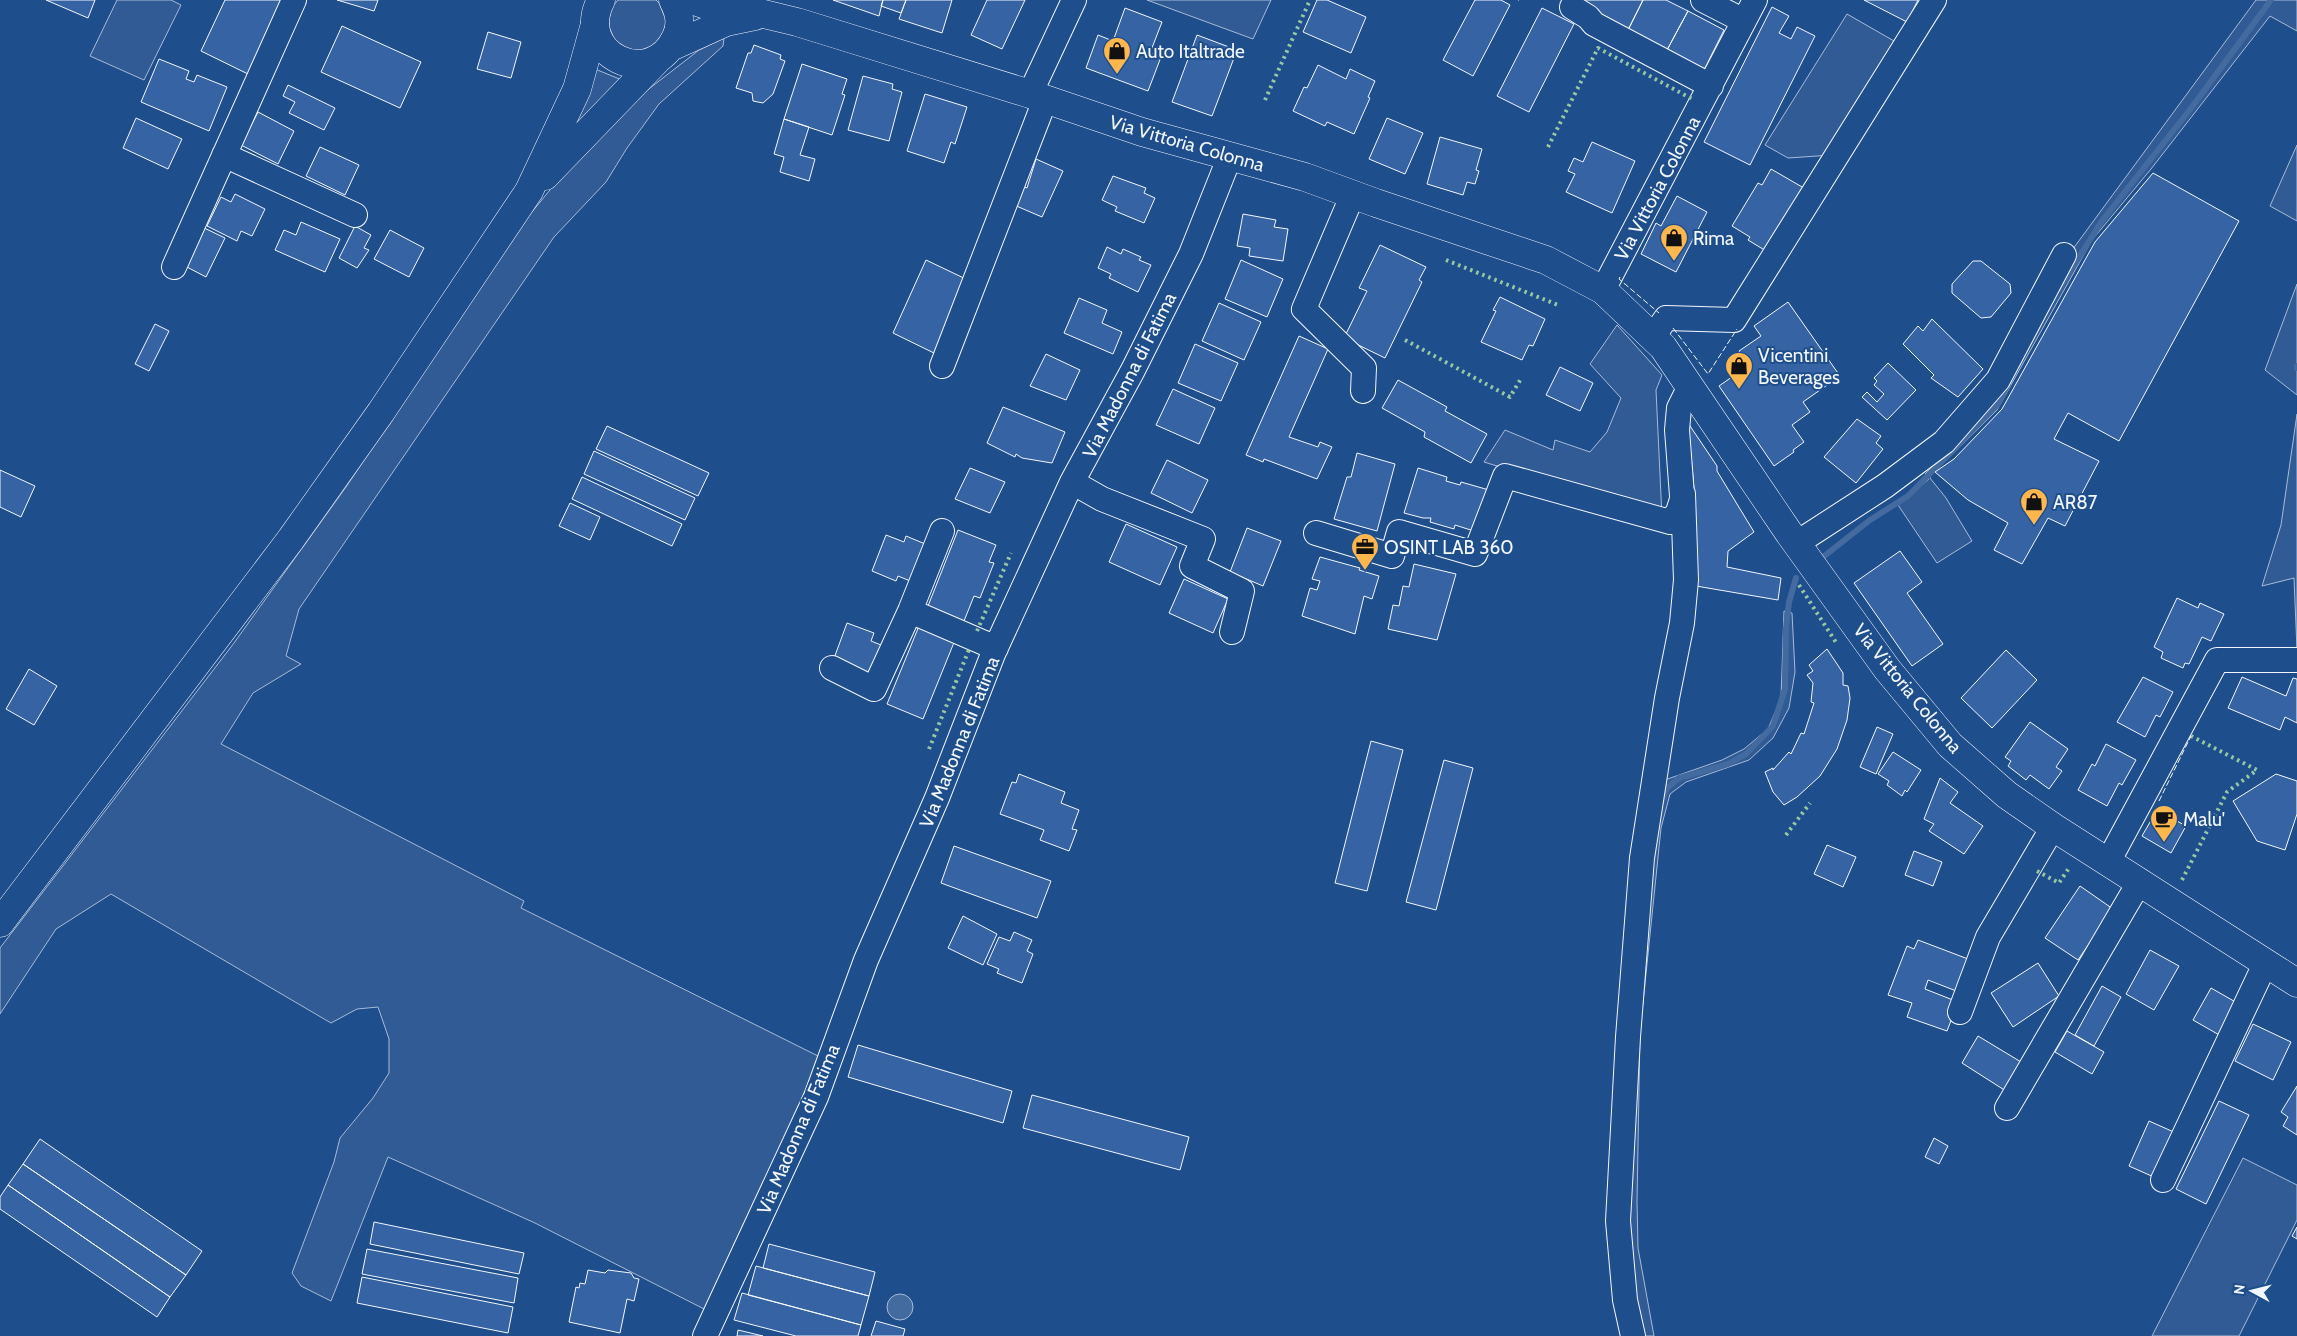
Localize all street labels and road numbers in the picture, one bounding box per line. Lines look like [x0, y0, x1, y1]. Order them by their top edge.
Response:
street label: Via Vittoria Colonna [1107, 110, 1267, 177]
street label: Via Vittoria Colonna [1610, 112, 1705, 264]
street label: Via Madonna di Fatima [1078, 289, 1181, 462]
street label: Via Vittoria Colonna [1848, 619, 1967, 758]
street label: Via Madonna di Fatima [915, 653, 1004, 831]
street label: Via Madonna di Fatima [752, 1041, 845, 1218]

